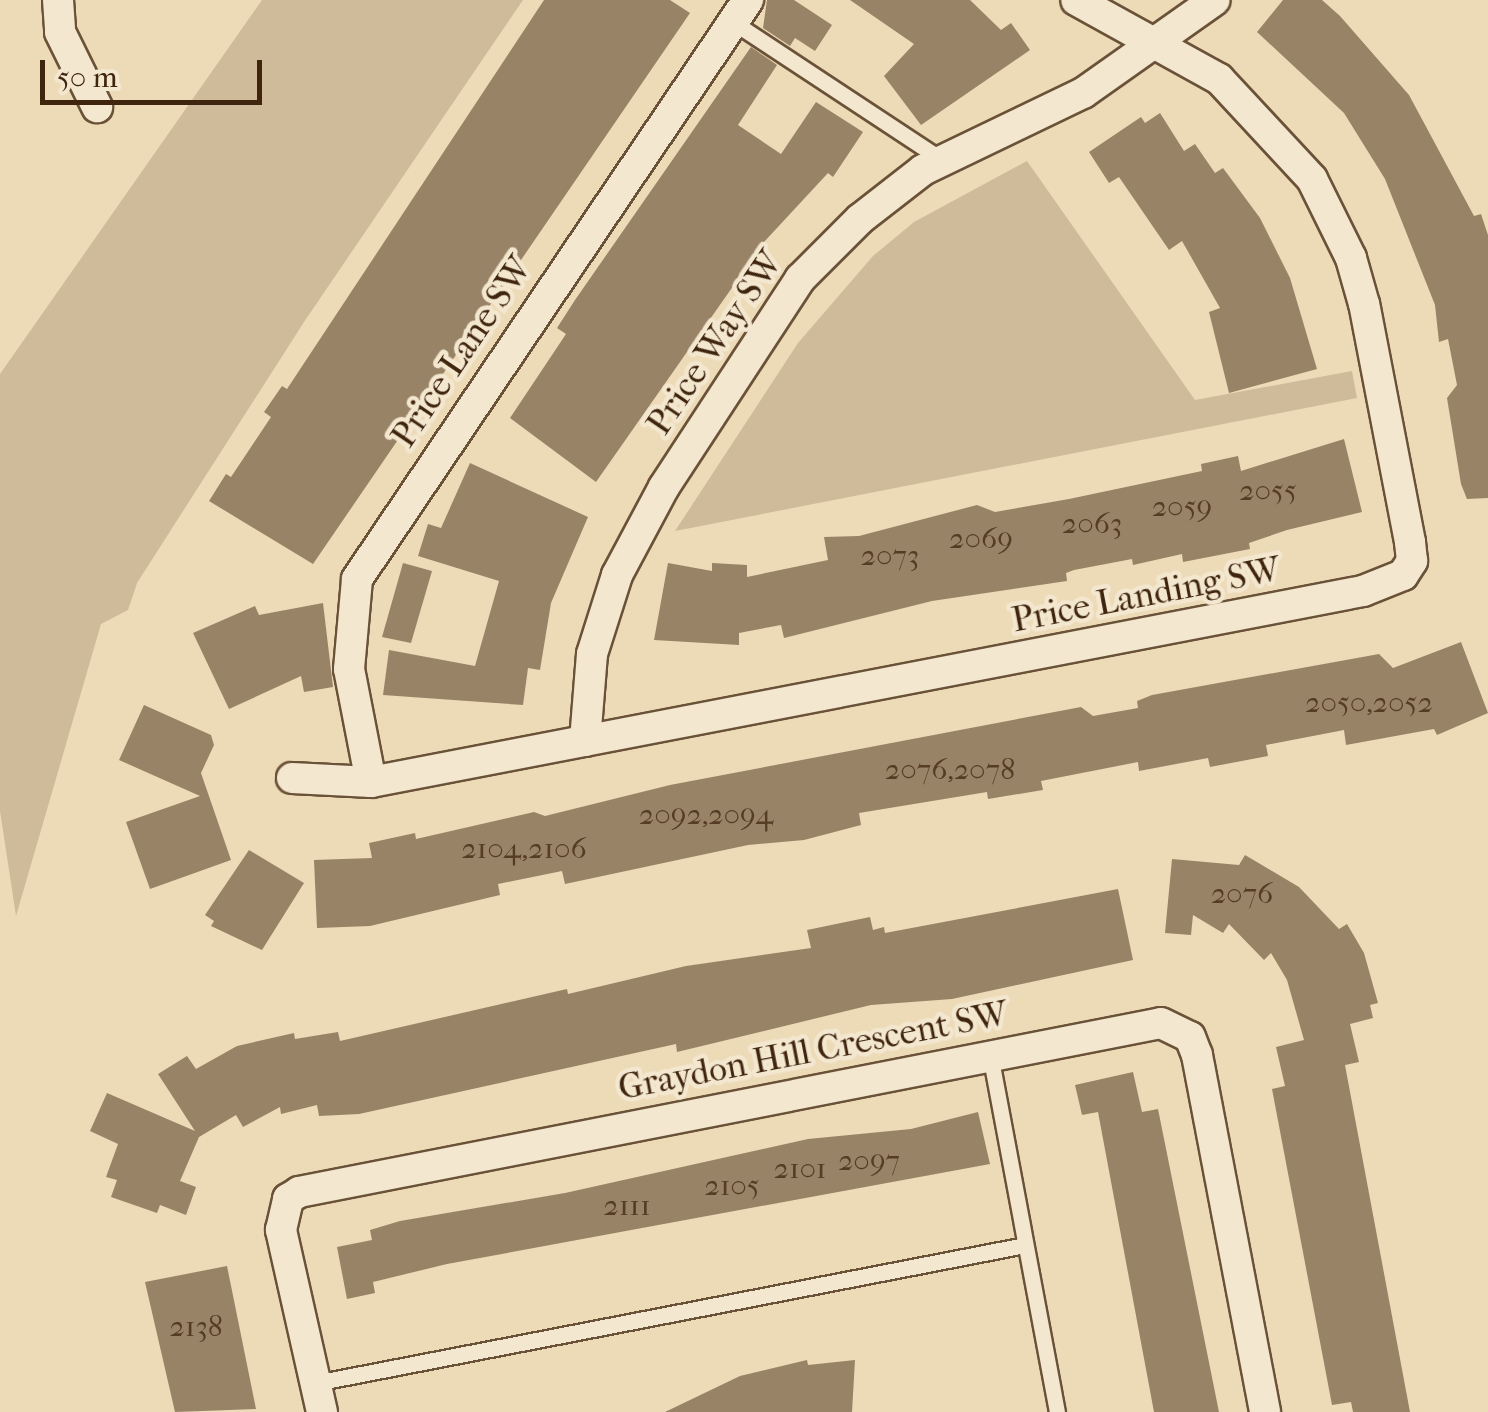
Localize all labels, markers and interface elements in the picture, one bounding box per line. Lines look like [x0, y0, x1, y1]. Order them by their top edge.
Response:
scale bar [45, 40, 268, 102]
text: 50 m [57, 60, 118, 95]
street label: Price Way SW [638, 243, 792, 443]
street label: Price Lane SW [383, 249, 541, 455]
house number: 2055 [1239, 473, 1297, 509]
house number: 2059 [1152, 489, 1212, 525]
house number: 2063 [1062, 506, 1122, 542]
house number: 2069 [949, 521, 1013, 557]
house number: 2073 [861, 538, 919, 574]
street label: Price Landing SW [1008, 548, 1284, 642]
house number: 2050,2052 [1305, 685, 1433, 721]
house number: 2076,2078 [885, 752, 1015, 788]
house number: 2092,2094 [639, 797, 773, 833]
house number: 2104,2106 [461, 831, 587, 867]
house number: 2076 [1211, 876, 1273, 912]
street label: Graydon Hill Crescent SW [615, 993, 1011, 1109]
house number: 2097 [838, 1143, 900, 1179]
house number: 2101 [773, 1151, 827, 1187]
house number: 2105 [704, 1168, 760, 1204]
house number: 2111 [603, 1188, 651, 1224]
house number: 2138 [169, 1309, 223, 1345]

